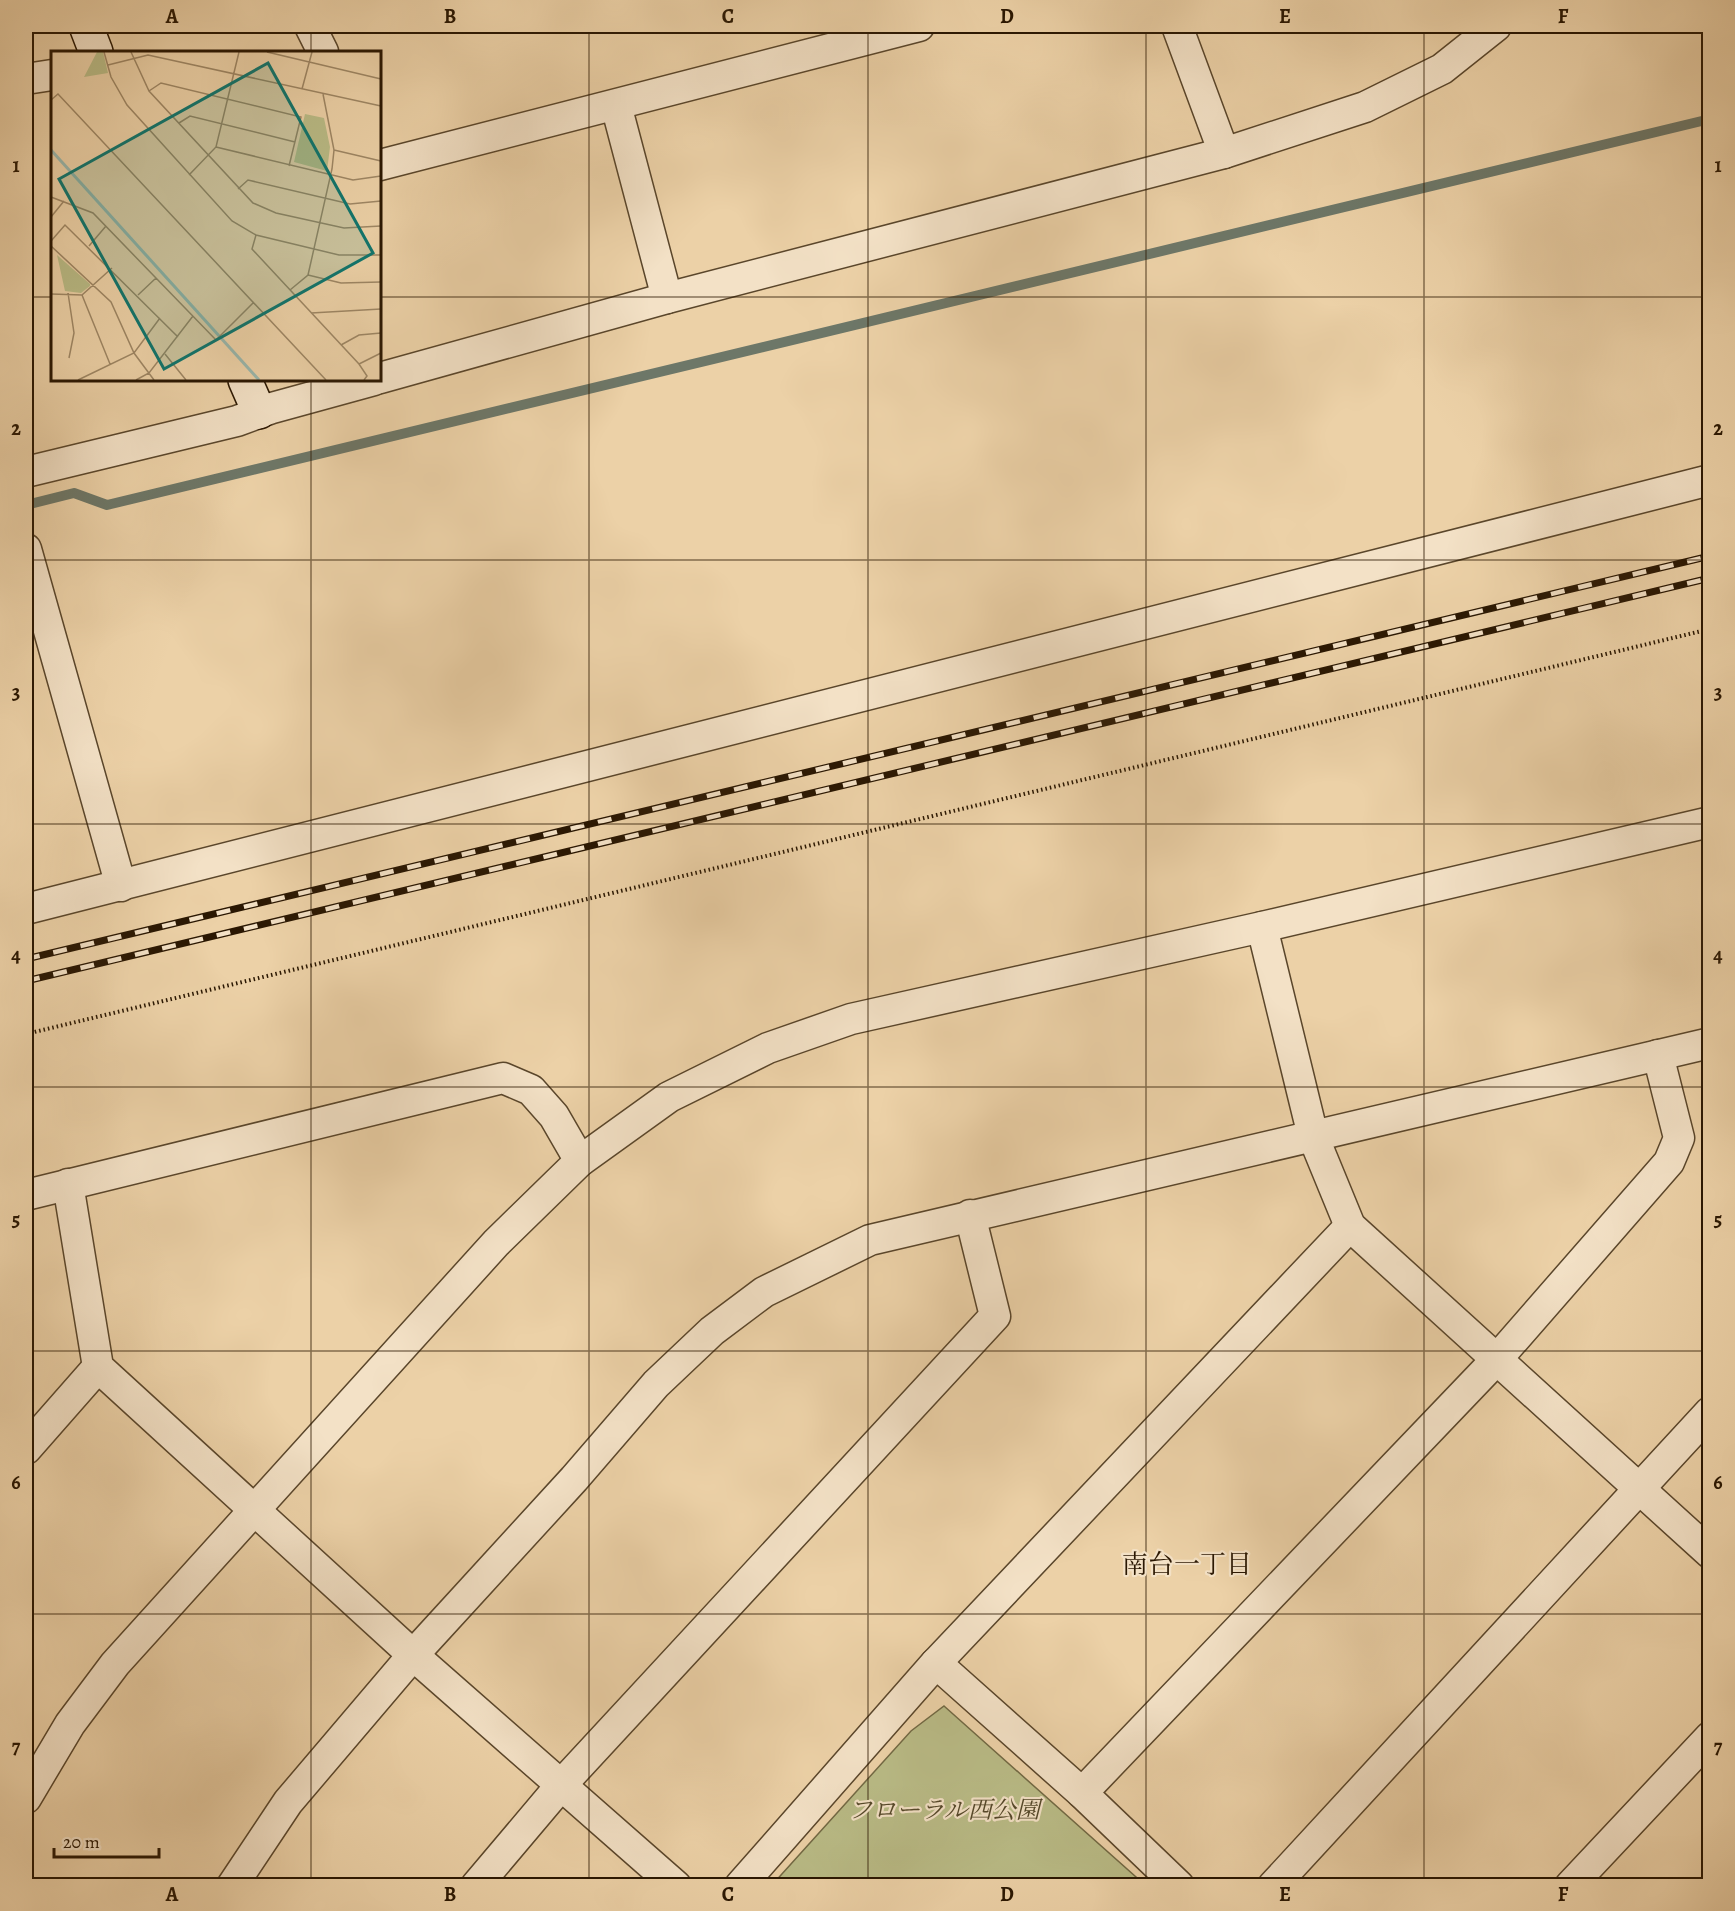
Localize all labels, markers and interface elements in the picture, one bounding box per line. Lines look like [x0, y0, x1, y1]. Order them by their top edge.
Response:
text: A [165, 3, 179, 30]
text: B [444, 3, 456, 30]
text: C [722, 3, 734, 30]
text: D [1000, 3, 1014, 30]
text: E [1279, 3, 1291, 30]
text: F [1558, 3, 1569, 30]
inset map [51, 51, 381, 381]
text: 1 [12, 152, 20, 179]
text: 1 [1714, 152, 1722, 179]
text: 2 [11, 415, 21, 442]
text: 2 [1713, 415, 1723, 442]
text: 3 [12, 679, 20, 706]
text: 3 [1714, 679, 1722, 706]
text: 4 [11, 942, 21, 969]
text: 4 [1713, 942, 1723, 969]
text: 5 [12, 1206, 20, 1233]
text: 5 [1714, 1206, 1722, 1233]
text: 6 [11, 1469, 21, 1496]
text: 6 [1713, 1469, 1723, 1496]
district label: 南台一丁目 [1122, 1547, 1252, 1582]
text: 7 [12, 1733, 21, 1760]
text: 7 [1714, 1733, 1723, 1760]
park label: フローラル西公園 [848, 1794, 1044, 1826]
scale bar [54, 1821, 159, 1859]
text: 20 m [63, 1830, 100, 1854]
text: A [165, 1881, 179, 1908]
text: B [444, 1881, 456, 1908]
text: C [722, 1881, 734, 1908]
text: D [1000, 1881, 1014, 1908]
text: E [1279, 1881, 1291, 1908]
text: F [1558, 1881, 1569, 1908]

